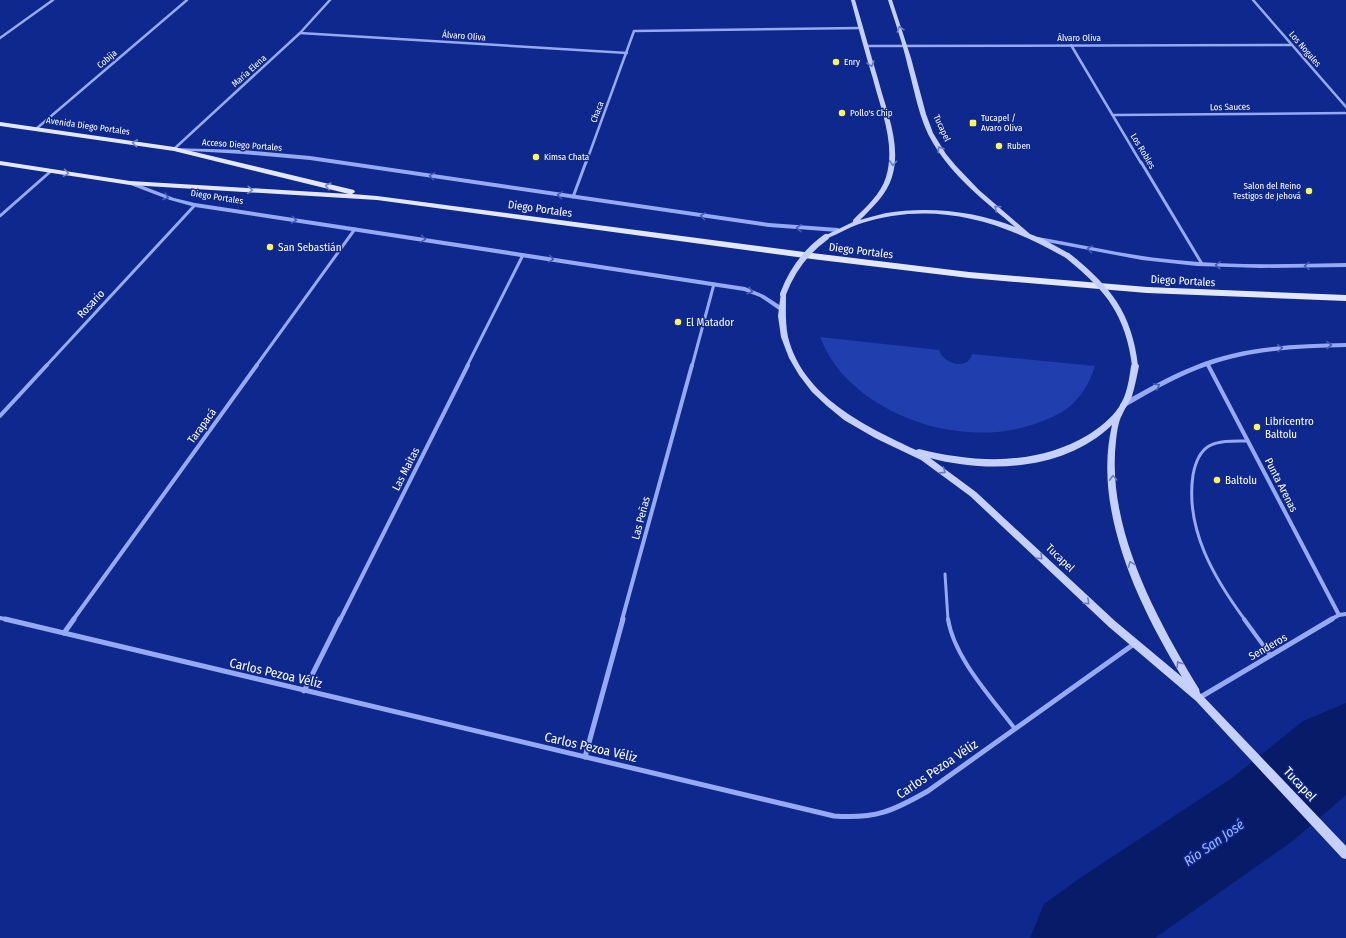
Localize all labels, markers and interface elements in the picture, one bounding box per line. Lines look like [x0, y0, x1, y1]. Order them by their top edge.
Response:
one-way arrow [896, 25, 904, 32]
street label: Álvaro Oliva [442, 28, 487, 43]
street label: Los Nogales [1287, 29, 1323, 69]
street label: Álvaro Oliva [1057, 32, 1101, 43]
street label: Cobija [95, 47, 119, 70]
street label: María Elena [230, 53, 269, 89]
marker: Enry [831, 57, 841, 67]
place label: Enry [844, 57, 860, 67]
one-way arrow [866, 61, 875, 68]
street label: Chaca [588, 99, 606, 124]
street label: Los Sauces [1210, 102, 1250, 112]
marker: Pollo's Chip [837, 108, 847, 118]
place label: Pollo's Chip [850, 108, 893, 118]
street label: Tucapel [931, 113, 953, 144]
place label: Tucapel / Avaro Oliva [981, 113, 1023, 133]
street label: Avenida Diego Portales [45, 115, 131, 137]
marker: Tucapel / Avaro Oliva [968, 118, 978, 128]
street label: Los Robles [1129, 132, 1158, 171]
street label: Acceso Diego Portales [202, 137, 283, 153]
one-way arrow [132, 139, 138, 148]
marker: Ruben [994, 141, 1004, 151]
place label: Ruben [1007, 141, 1031, 151]
one-way arrow [937, 146, 945, 153]
marker: Kimsa Chata [531, 152, 541, 162]
place label: Kimsa Chata [544, 152, 590, 162]
one-way arrow [888, 160, 897, 166]
one-way arrow [63, 168, 69, 177]
one-way arrow [429, 172, 435, 181]
place label: Salon del Reino Testigos de Jehová [1233, 181, 1302, 201]
one-way arrow [325, 182, 332, 191]
one-way arrow [247, 186, 253, 195]
marker: Salon del Reino Testigos de Jehová [1304, 186, 1314, 196]
street label: Diego Portales [190, 188, 244, 206]
one-way arrow [557, 191, 563, 200]
one-way arrow [163, 192, 170, 201]
street label: Diego Portales [507, 198, 573, 220]
one-way arrow [994, 206, 1002, 213]
one-way arrow [700, 212, 706, 221]
one-way arrow [291, 215, 297, 224]
one-way arrow [796, 224, 802, 232]
one-way arrow [420, 234, 426, 243]
place label: San Sebastián [278, 241, 341, 254]
street label: Diego Portales [828, 241, 894, 261]
marker: San Sebastián [265, 242, 275, 252]
one-way arrow [1087, 245, 1093, 253]
one-way arrow [548, 254, 554, 263]
one-way arrow [1215, 261, 1221, 270]
one-way arrow [1304, 262, 1310, 270]
street label: Diego Portales [1150, 273, 1216, 289]
one-way arrow [746, 286, 753, 295]
street label: Rosario [75, 287, 107, 321]
place label: El Matador [686, 316, 734, 329]
marker: El Matador [673, 317, 683, 327]
one-way arrow [1326, 341, 1332, 349]
one-way arrow [1277, 344, 1283, 353]
one-way arrow [1153, 384, 1160, 391]
street label: Tarapacá [185, 406, 219, 446]
place label: Libricentro Baltolu [1265, 415, 1314, 441]
marker: Libricentro Baltolu [1252, 422, 1262, 432]
street label: Las Maitas [390, 445, 423, 493]
street label: Punta Arenas [1262, 456, 1300, 515]
one-way arrow [939, 466, 946, 474]
place label: Baltolu [1225, 474, 1257, 487]
one-way arrow [1108, 475, 1117, 481]
marker: Baltolu [1212, 475, 1222, 485]
street label: Las Peñas [629, 495, 653, 541]
street label: Tucapel [1043, 541, 1077, 575]
one-way arrow [1035, 552, 1043, 560]
one-way arrow [1128, 561, 1136, 568]
one-way arrow [1082, 597, 1090, 605]
street label: Senderos [1247, 631, 1290, 663]
street label: Carlos Pezoa Véliz [228, 655, 324, 691]
one-way arrow [1176, 661, 1184, 668]
street label: Carlos Pezoa Véliz [543, 729, 639, 765]
street label: Carlos Pezoa Véliz [894, 736, 980, 802]
street label: Tucapel [1281, 764, 1320, 804]
water label: Río San José [1180, 816, 1248, 870]

